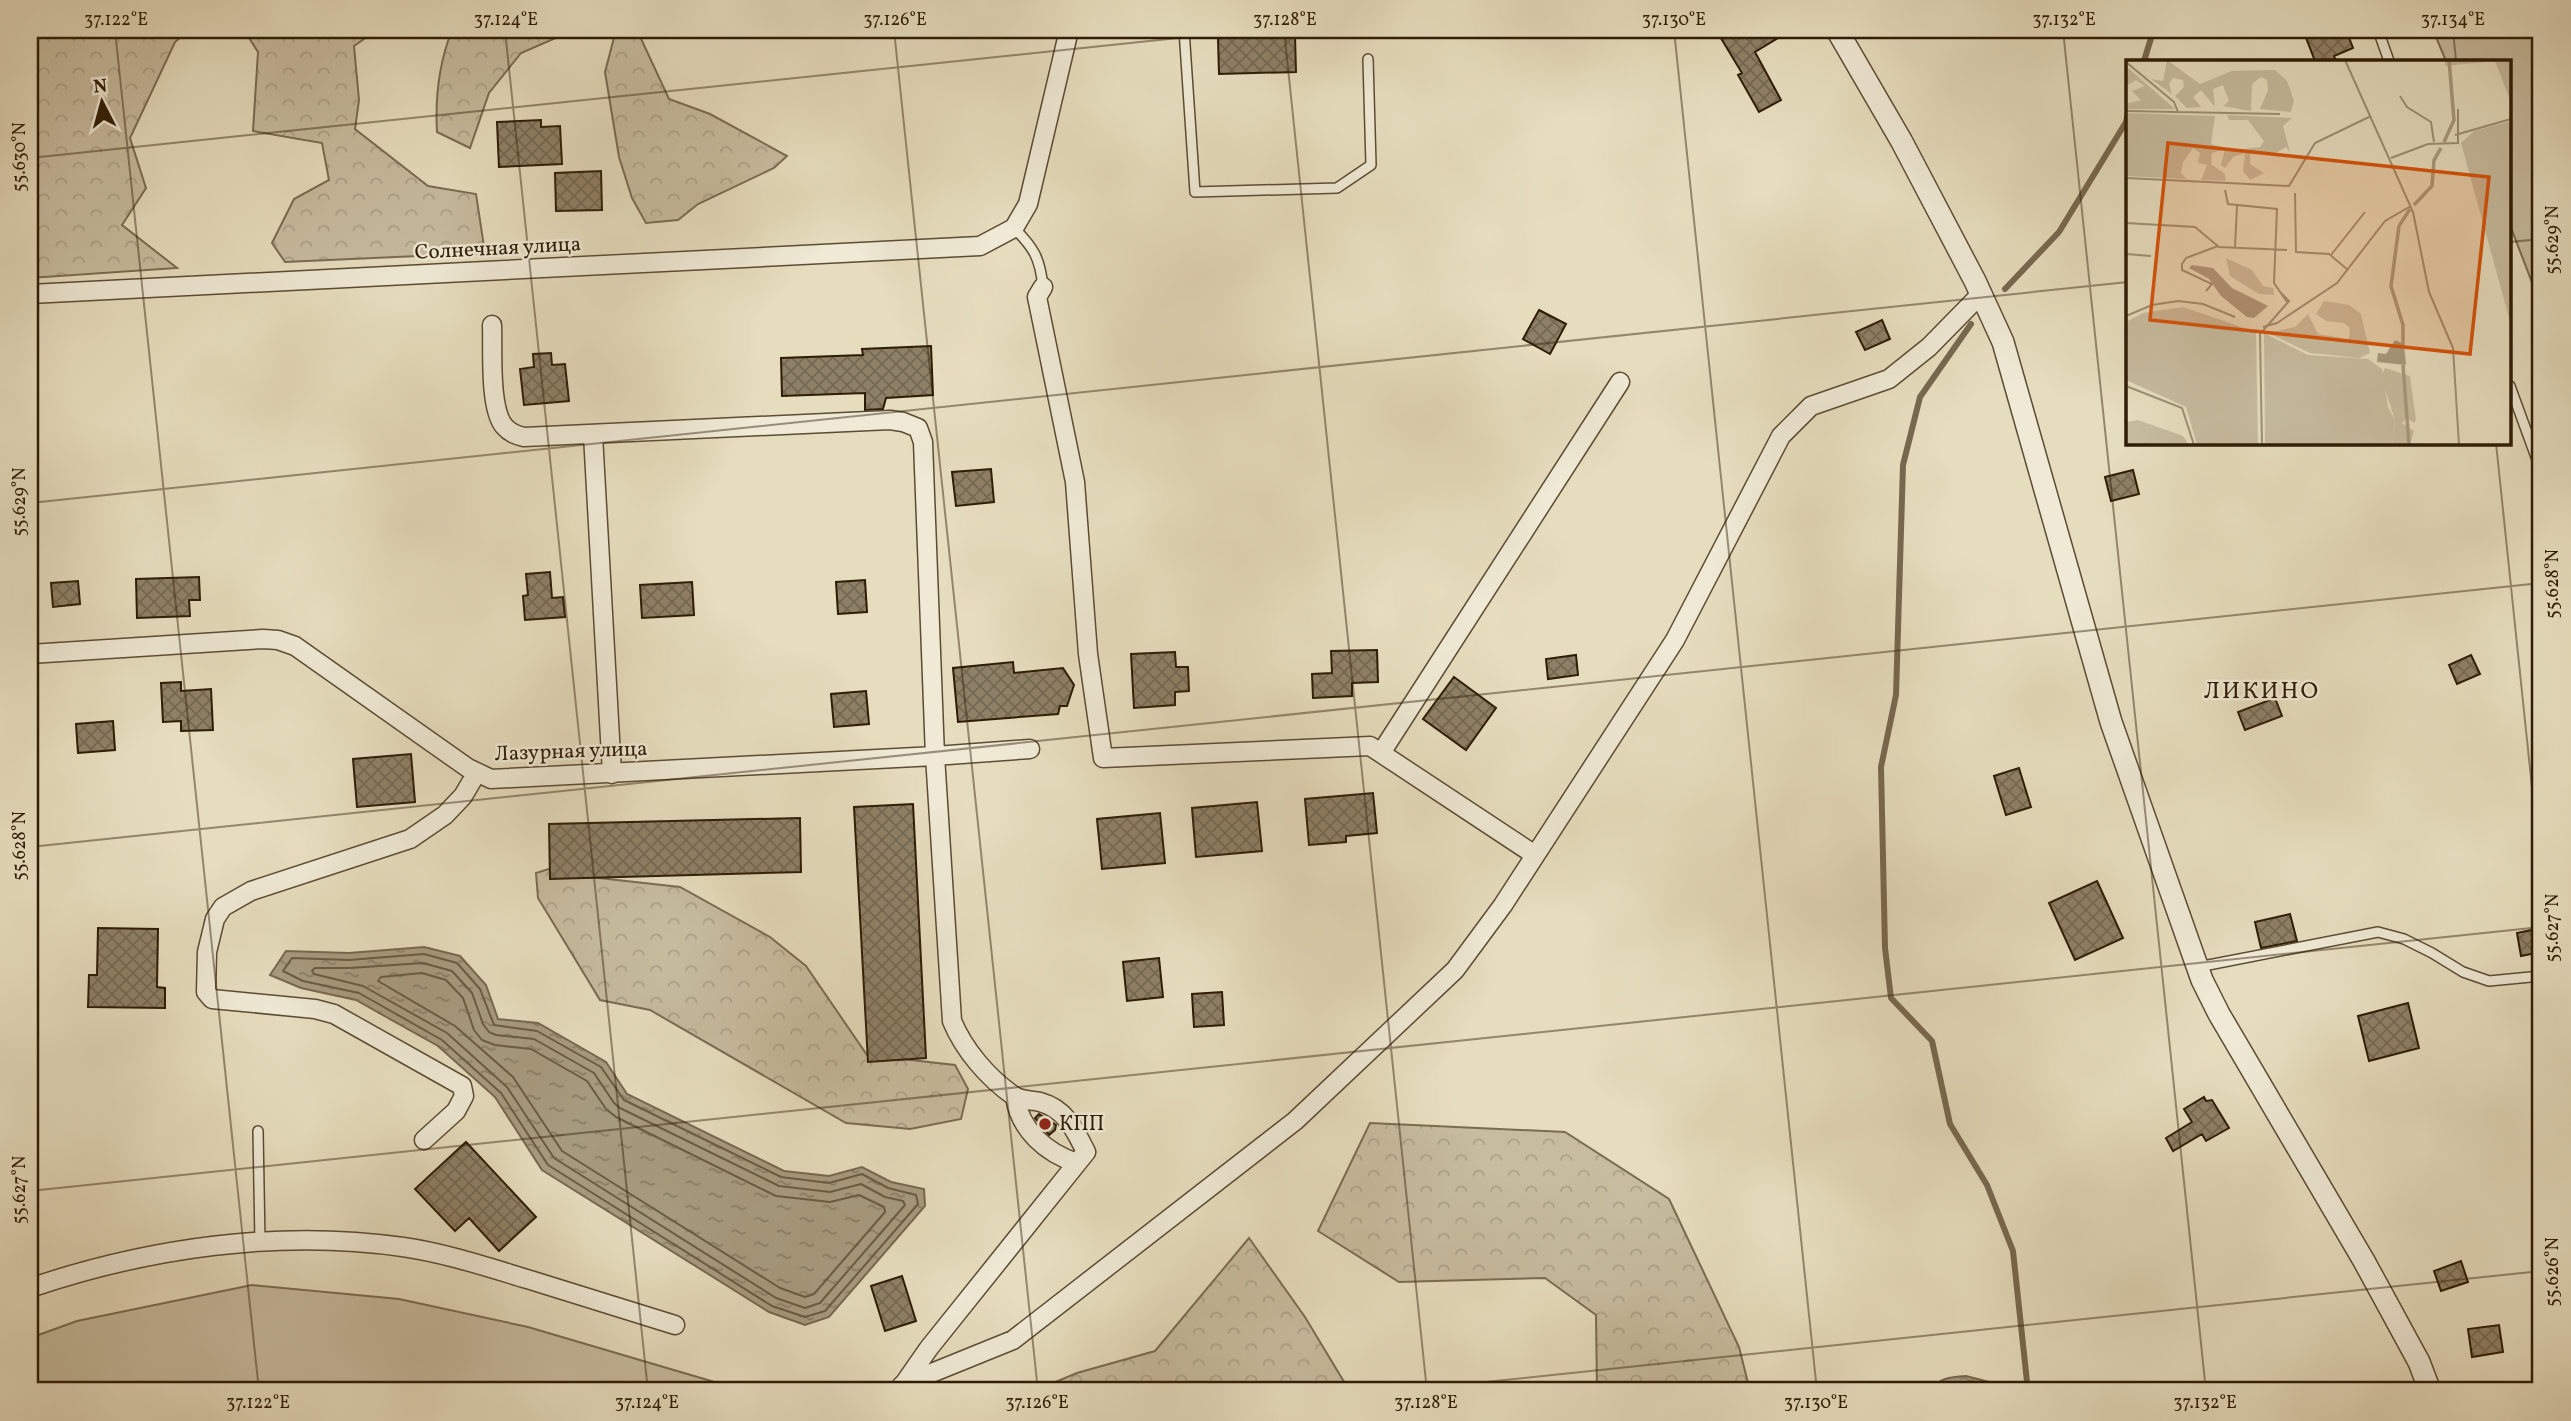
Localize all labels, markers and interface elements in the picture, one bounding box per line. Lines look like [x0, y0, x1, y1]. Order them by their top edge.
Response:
text: 37.122°E [84, 8, 148, 33]
text: 37.124°E [474, 8, 538, 33]
text: 37.126°E [863, 8, 927, 33]
text: 37.128°E [1253, 8, 1317, 33]
text: 37.130°E [1642, 8, 1706, 33]
text: 37.132°E [2032, 8, 2096, 33]
text: 37.134°E [2421, 8, 2485, 33]
inset map [2126, 60, 2512, 444]
north arrow [66, 66, 136, 136]
text: N [92, 73, 109, 101]
text: 55.630°N [8, 122, 33, 192]
text: 55.629°N [2541, 205, 2566, 275]
street label: Солнечная улица [414, 230, 582, 268]
text: 55.629°N [8, 467, 33, 537]
text: 55.628°N [2541, 549, 2566, 619]
district label: ЛИКИНО [2204, 675, 2320, 709]
street label: Лазурная улица [494, 735, 648, 769]
text: 55.628°N [8, 811, 33, 881]
text: 55.627°N [2541, 894, 2566, 962]
place label: КПП [1059, 1110, 1104, 1139]
marker: КПП [1037, 1116, 1053, 1132]
text: 55.627°N [8, 1156, 33, 1224]
text: 55.626°N [2541, 1237, 2566, 1307]
text: 37.122°E [226, 1391, 290, 1416]
text: 37.124°E [615, 1391, 679, 1416]
text: 37.126°E [1005, 1391, 1069, 1416]
text: 37.128°E [1394, 1391, 1458, 1416]
text: 37.130°E [1784, 1391, 1848, 1416]
text: 37.132°E [2173, 1391, 2237, 1416]

